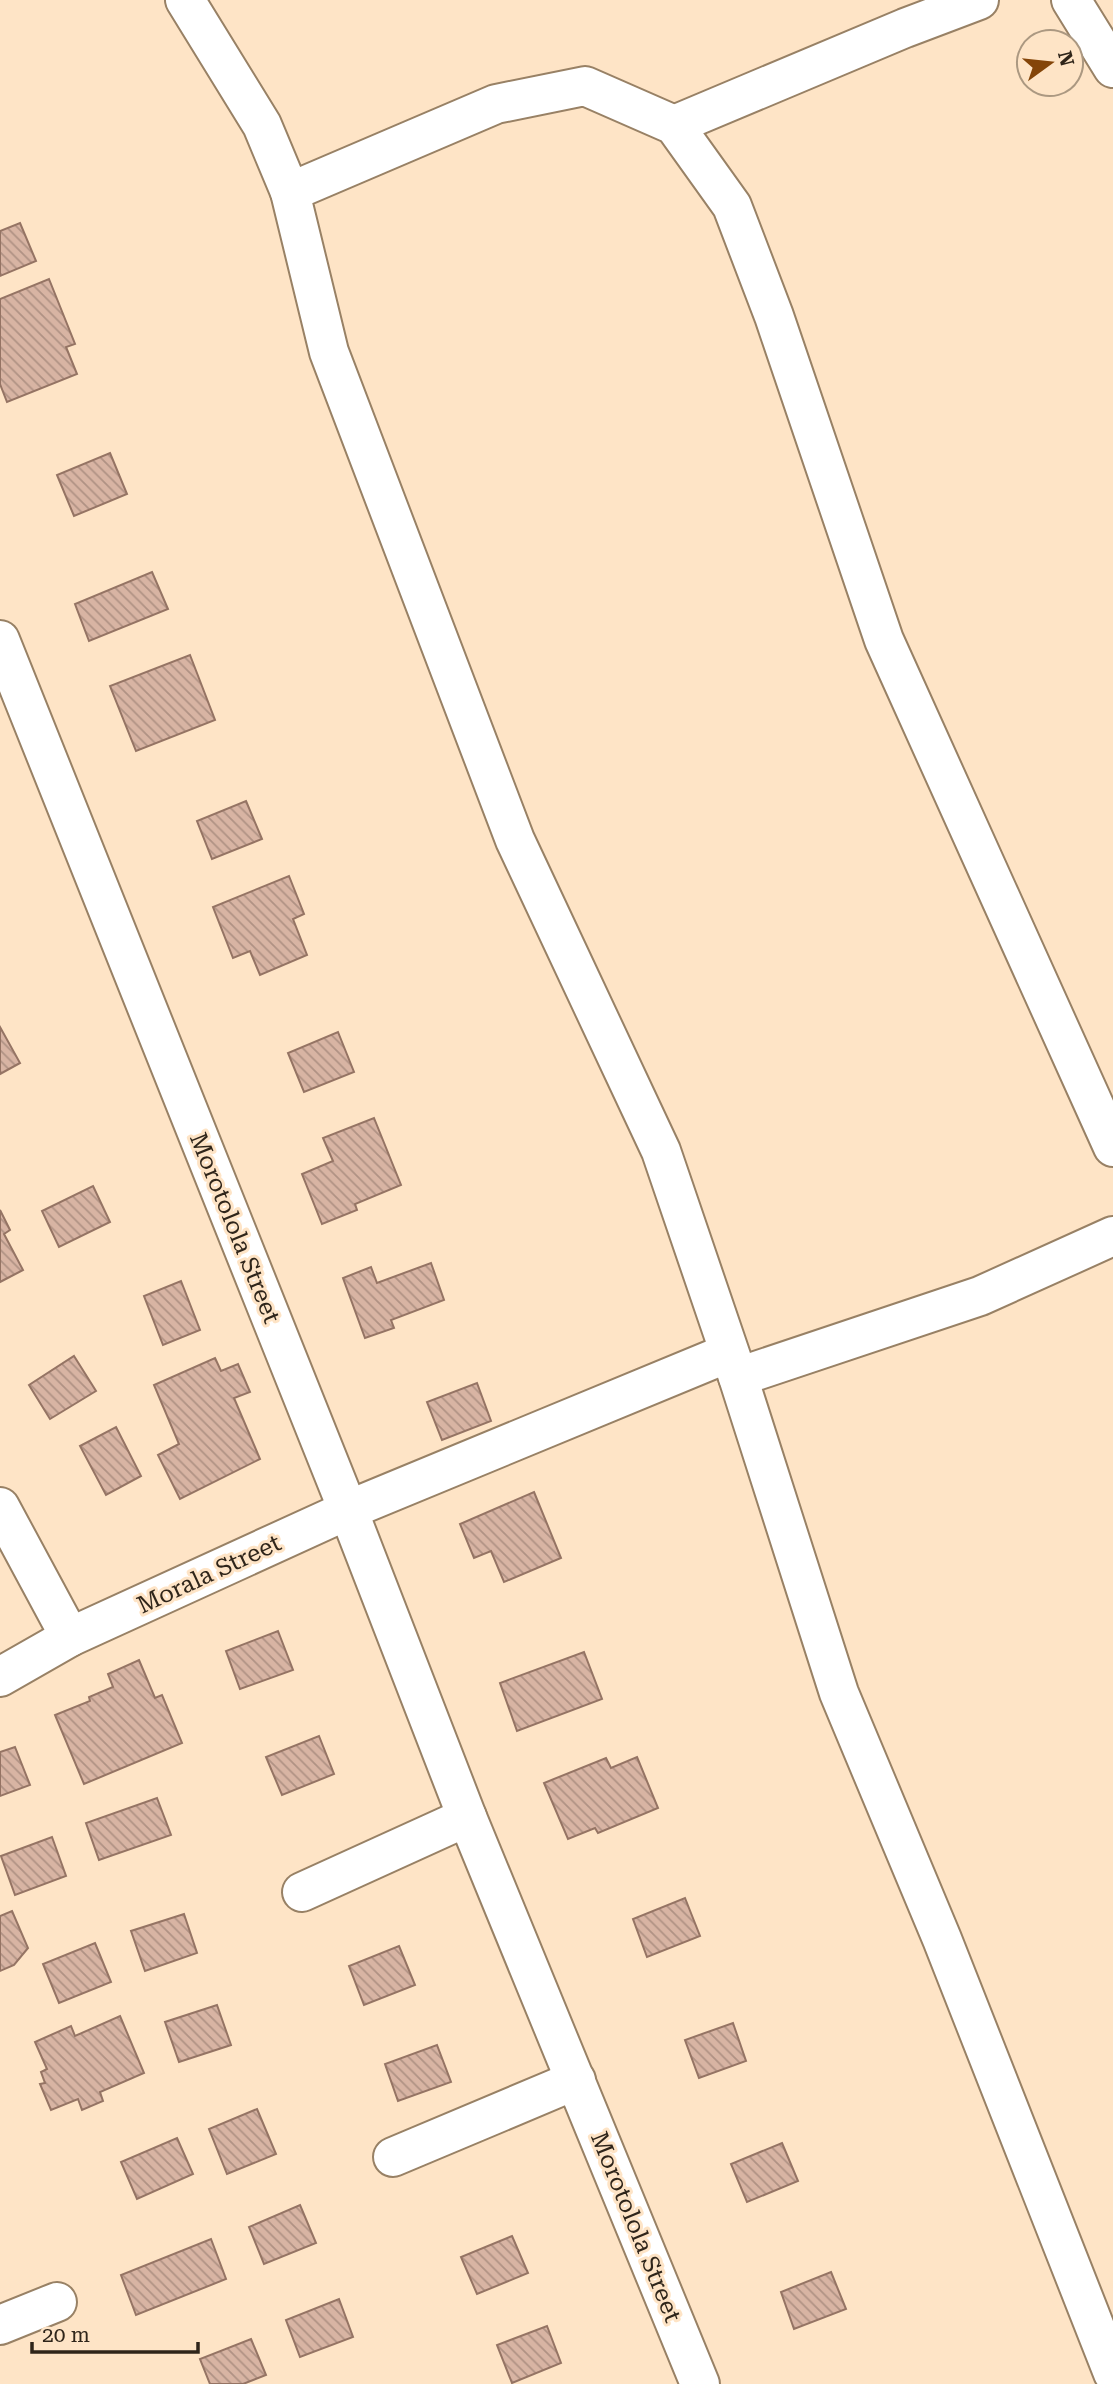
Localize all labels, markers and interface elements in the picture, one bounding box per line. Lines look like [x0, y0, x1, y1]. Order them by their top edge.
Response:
north arrow [1015, 28, 1085, 98]
text: N [1053, 49, 1079, 69]
street label: Morotolola Street [184, 1129, 286, 1327]
street label: Morala Street [133, 1528, 285, 1620]
street label: Morotolola Street [585, 2128, 687, 2326]
scale bar [32, 2310, 198, 2354]
text: 20 m [42, 2323, 90, 2347]

